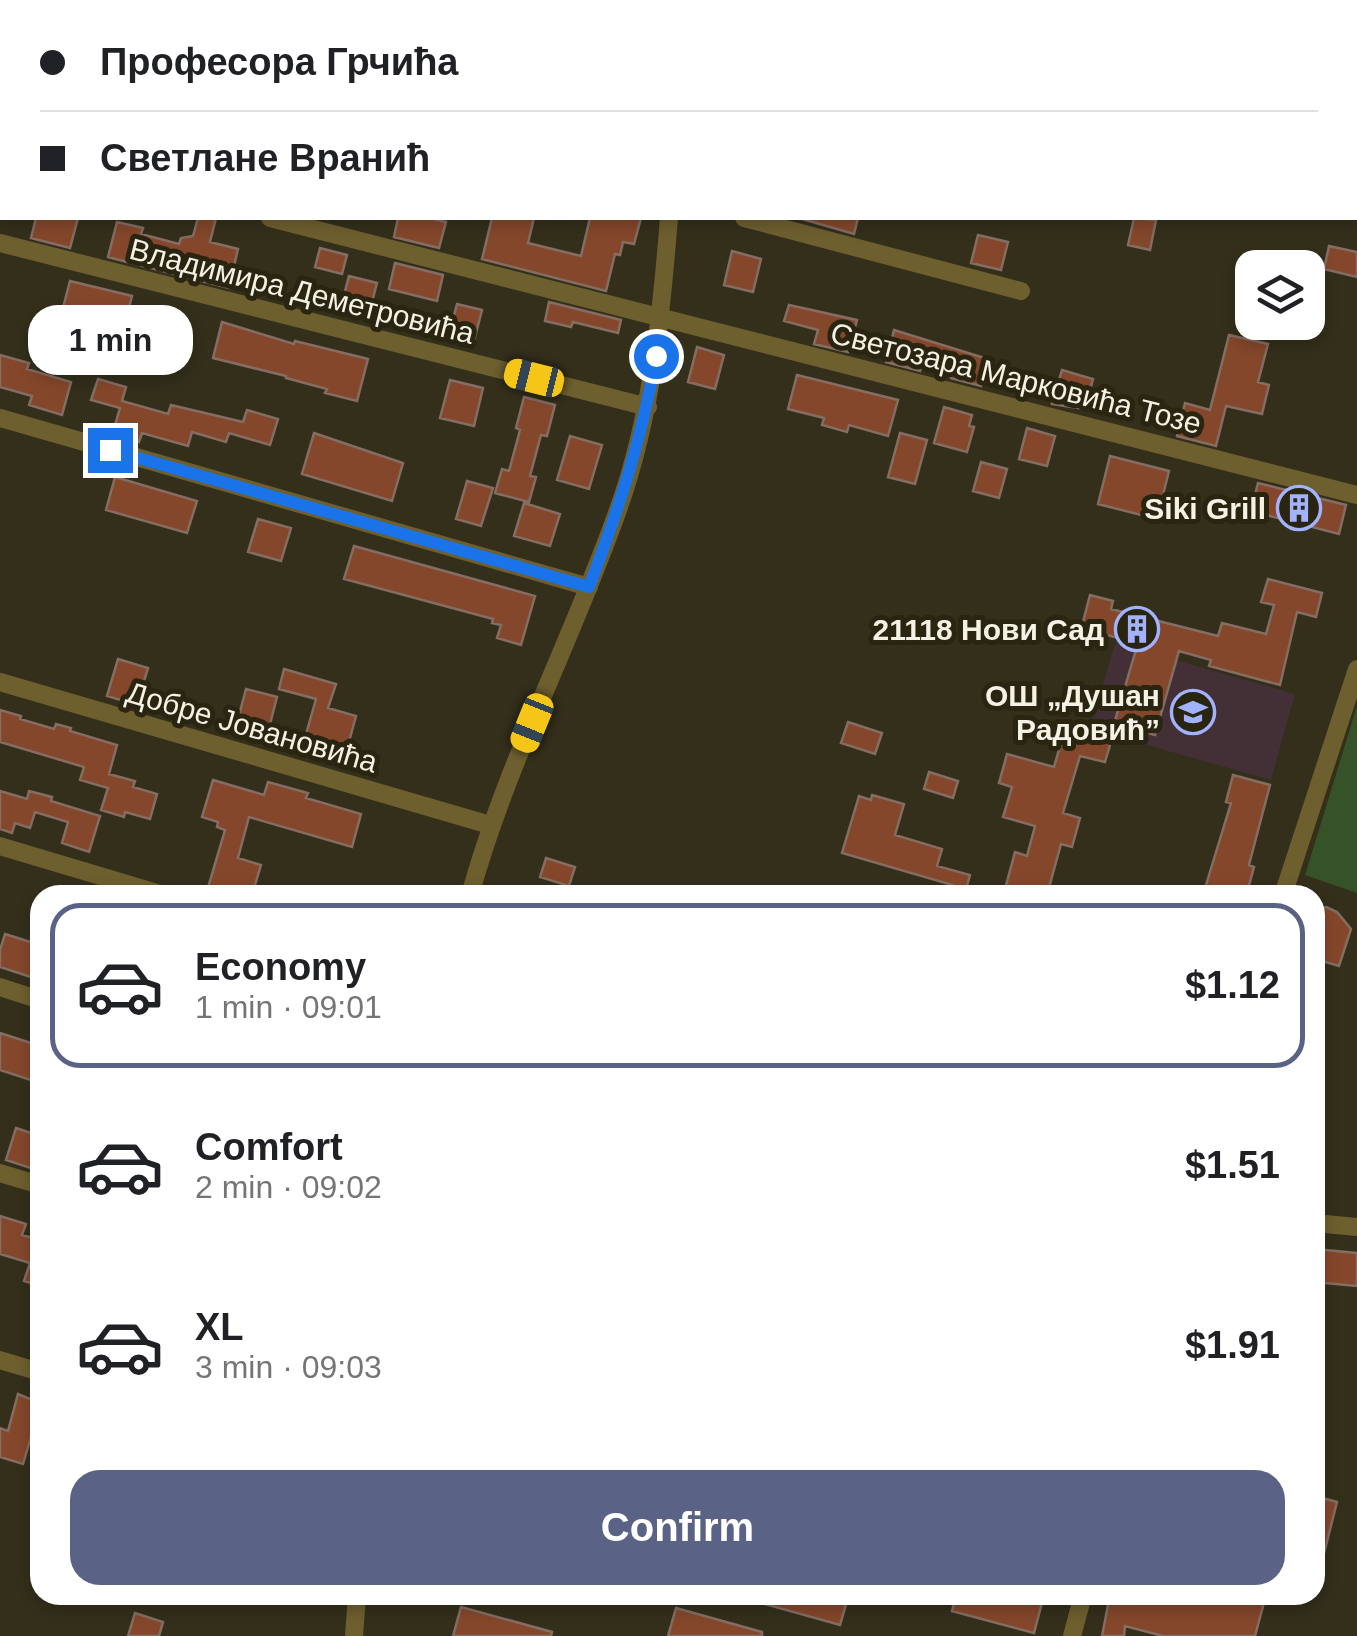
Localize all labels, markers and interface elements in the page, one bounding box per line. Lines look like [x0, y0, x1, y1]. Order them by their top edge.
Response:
text: Професора Грчића [100, 41, 459, 83]
text: Светлане Вранић [100, 137, 430, 179]
street label: Владимира Деметровића [126, 232, 478, 350]
map controls [1235, 250, 1325, 340]
button: layers [1235, 250, 1325, 340]
callout: 1 min [28, 305, 192, 375]
street label: Светозара Марковића Тозе [827, 316, 1205, 440]
text: 1 min [69, 322, 152, 358]
route start [634, 334, 679, 379]
car [501, 356, 567, 400]
route end [88, 428, 133, 473]
building icon: Siki Grill [1276, 485, 1322, 531]
place label: Siki Grill [1144, 492, 1266, 525]
building icon: 21118 Нови Сад [1114, 606, 1160, 652]
place label: 21118 Нови Сад [873, 613, 1104, 646]
street label: Добре Јовановића [123, 675, 382, 779]
place label: ОШ „Душан Радовић” [985, 679, 1160, 746]
school or university icon: ОШ „Душан Радовић” [1170, 689, 1216, 735]
car [507, 690, 557, 756]
icon: car [75, 941, 165, 1031]
text: Economy [195, 946, 366, 988]
text: $1.12 [1185, 964, 1280, 1006]
text: 1 min · 09:01 [195, 989, 382, 1025]
icon: car [75, 1121, 165, 1211]
text: Comfort [195, 1126, 343, 1168]
text: $1.51 [1185, 1144, 1280, 1186]
text: 2 min · 09:02 [195, 1169, 382, 1205]
icon: car [75, 1301, 165, 1391]
text: XL [195, 1306, 244, 1348]
text: $1.91 [1185, 1324, 1280, 1366]
text: 3 min · 09:03 [195, 1349, 382, 1385]
button: Confirm [70, 1470, 1285, 1585]

